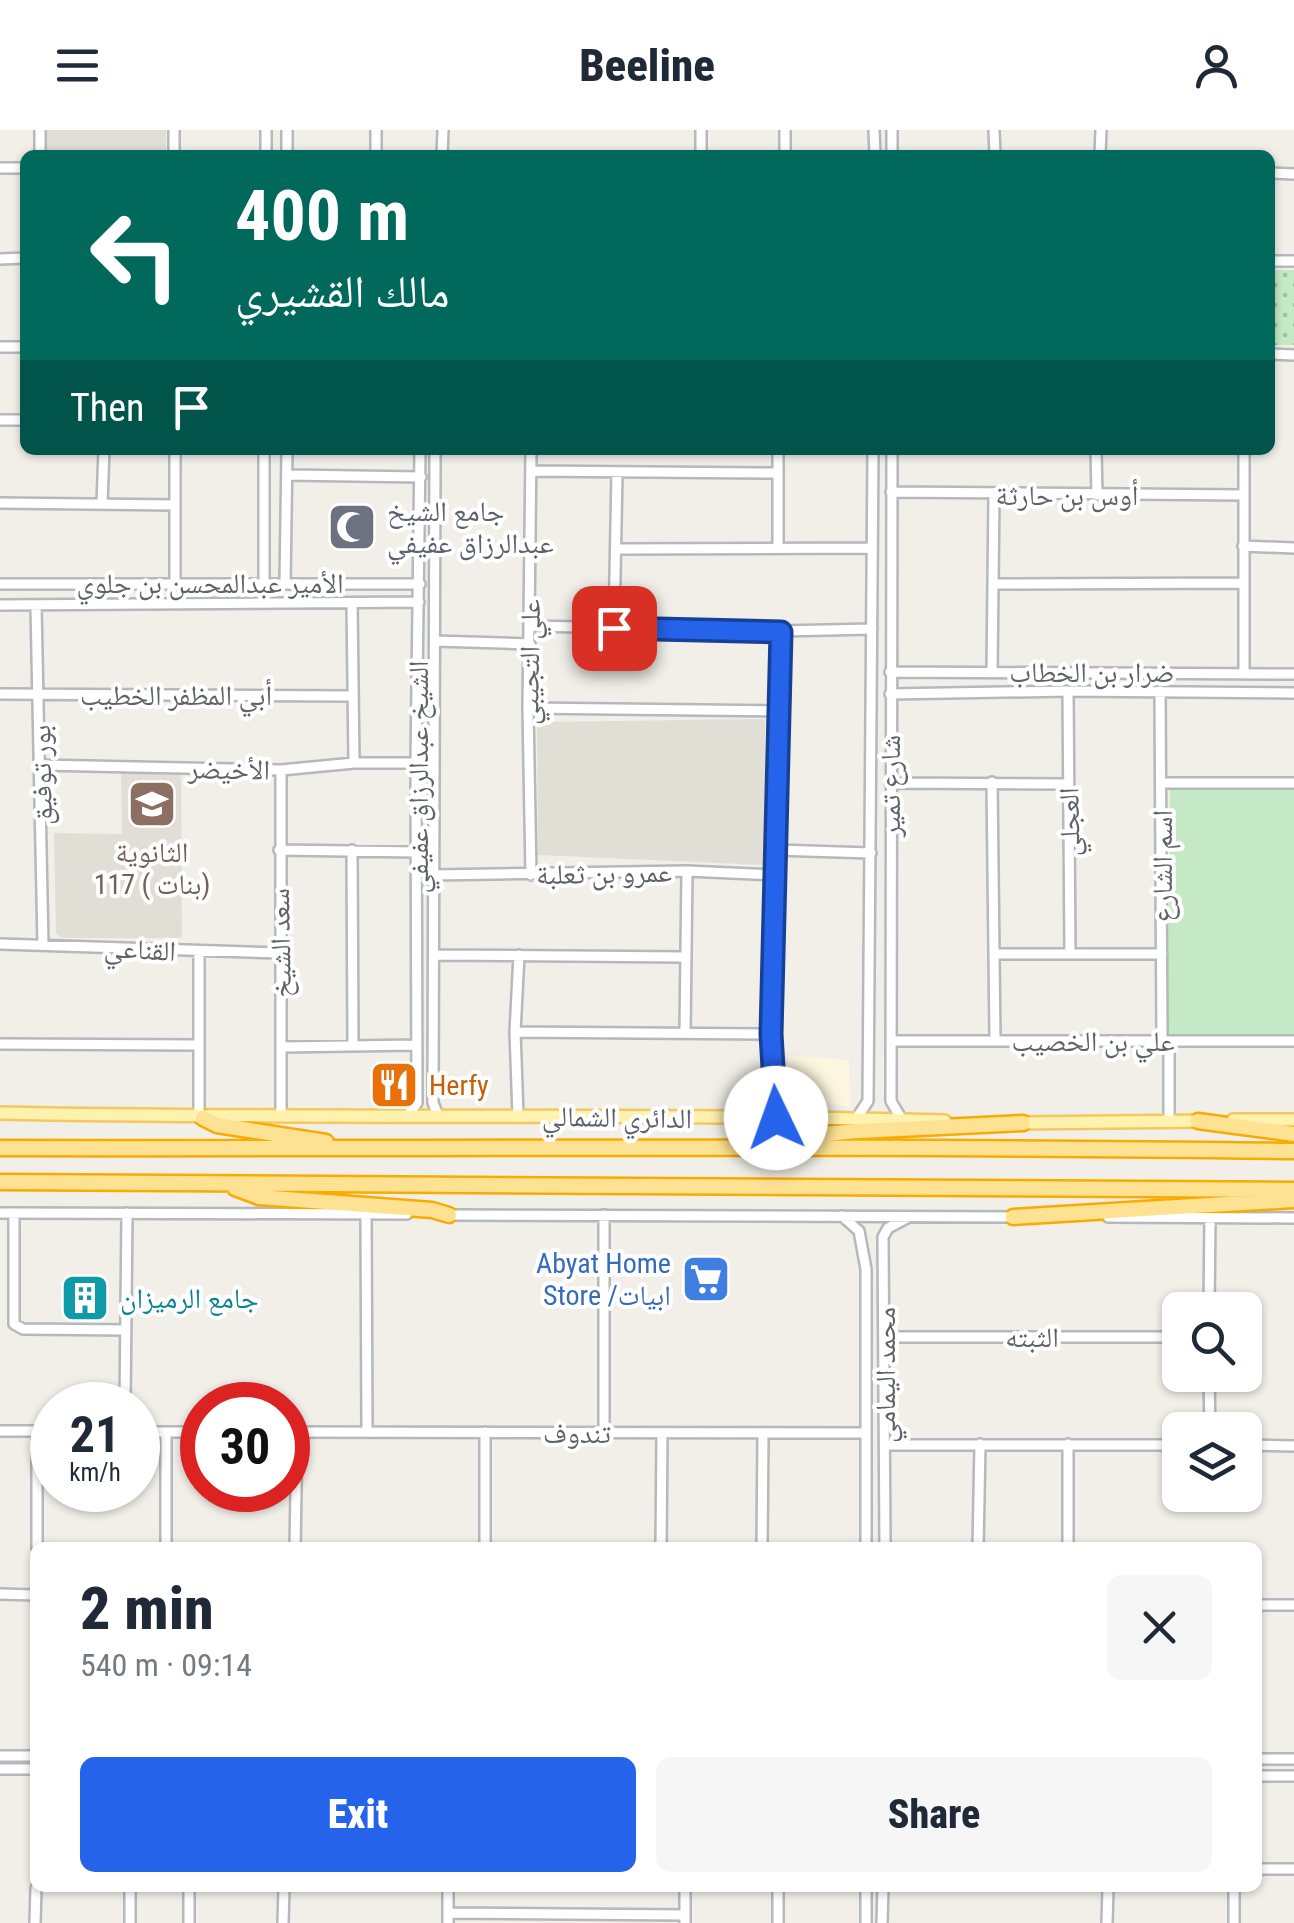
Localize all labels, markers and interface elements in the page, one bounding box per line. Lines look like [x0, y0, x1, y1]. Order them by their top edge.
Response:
icon: menu [50, 38, 105, 93]
icon: person [1189, 38, 1244, 93]
text: Beeline [579, 39, 715, 92]
text: 400 m [235, 175, 409, 257]
icon: left [70, 190, 200, 320]
text: مالك القشيري [235, 265, 450, 318]
icon: arrive [164, 380, 219, 435]
text: Then [70, 386, 144, 430]
street label: أوس بن حارثة [995, 478, 1139, 513]
place label: جامع الشيخ عبدالرزاق عفيفي [387, 495, 554, 566]
mosque icon: جامع الشيخ عبدالرزاق عفيفي [326, 501, 378, 553]
street label: الأمير عبدالمحسن بن جلوي [76, 567, 344, 606]
pin [572, 586, 657, 671]
street label: علي التجيبي [512, 599, 553, 725]
icon: arrive [587, 601, 642, 656]
street label: ضرار بن الخطاب [1009, 656, 1175, 690]
street label: الشيخ عبدالرزاق عفيفي [402, 661, 441, 893]
street label: أبي المظفر الخطيب [80, 678, 272, 718]
street label: بور توفيق [24, 724, 60, 826]
street label: شارع تمير [874, 735, 908, 838]
street label: الأخيضر [187, 752, 270, 787]
school or university icon: الثانوية 117 ( بنات) [126, 778, 178, 830]
street label: العجلي [1052, 787, 1093, 857]
street label: اسم الشارع [1146, 810, 1181, 922]
place label: الثانوية 117 ( بنات) [94, 836, 210, 901]
street label: عمرو بن ثعلبة [536, 856, 672, 892]
street label: سعد الشيخ [263, 888, 299, 998]
street label: القناعي [103, 931, 177, 974]
street label: علي بن الخصيب [1011, 1025, 1175, 1064]
restaurant icon: Herfy [368, 1059, 420, 1111]
position arrow [724, 1066, 828, 1170]
place label: Herfy [429, 1069, 489, 1102]
street label: الدائري الشمالي [541, 1100, 692, 1141]
place label: Abyat Home Store /ابيات [536, 1247, 671, 1312]
supermarket icon: Abyat Home Store /ابيات [680, 1253, 732, 1305]
building icon: جامع الرميزان [59, 1272, 111, 1324]
place label: جامع الرميزان [120, 1282, 259, 1316]
map controls [1162, 1292, 1262, 1512]
button: search [1162, 1292, 1262, 1392]
street label: محمد اليمامي [869, 1307, 908, 1443]
street label: الثبته [1005, 1321, 1059, 1354]
speed limit sign: 30 [180, 1382, 310, 1512]
text: 21 [70, 1406, 120, 1464]
button: layers [1162, 1412, 1262, 1512]
street label: تندوف [543, 1417, 611, 1450]
text: km/h [69, 1458, 121, 1487]
text: 2 min [80, 1573, 214, 1644]
button: close [1107, 1575, 1212, 1680]
text: 540 m · 09:14 [80, 1646, 252, 1684]
button: Exit [80, 1757, 636, 1872]
button: Share [656, 1757, 1212, 1872]

